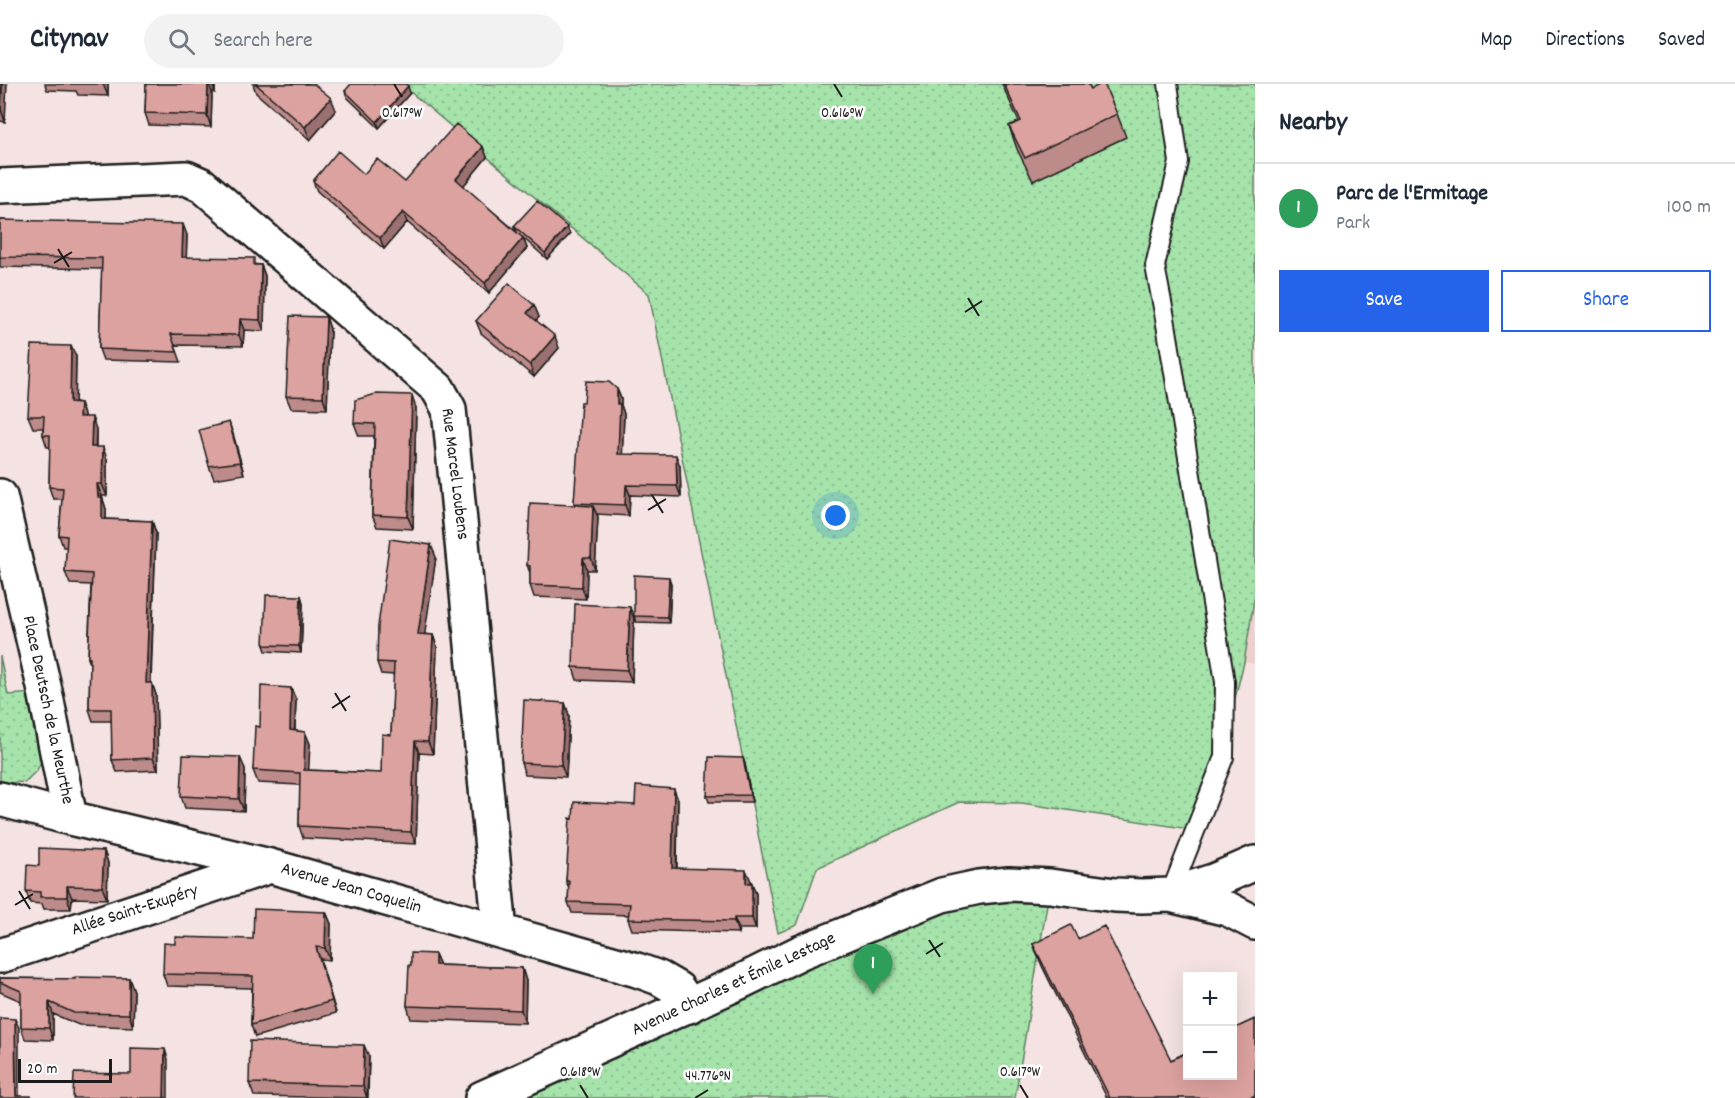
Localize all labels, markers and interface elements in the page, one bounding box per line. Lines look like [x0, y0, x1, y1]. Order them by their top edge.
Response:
search box [144, 14, 564, 68]
text: Citynav [30, 21, 108, 61]
icon: search [165, 25, 198, 58]
text: Search here [213, 26, 313, 57]
text: Map [1481, 26, 1512, 56]
text: Directions [1545, 26, 1625, 56]
text: Saved [1658, 26, 1705, 56]
text: 0.617°W [382, 103, 423, 125]
text: 0.616°W [821, 103, 863, 125]
text: Nearby [1279, 105, 1347, 142]
text: Parc de l'Ermitage [1336, 179, 1488, 210]
text: 1 [1296, 194, 1301, 222]
text: 100 m [1667, 194, 1711, 222]
text: Park [1336, 210, 1370, 238]
button: Save [1279, 270, 1489, 332]
button: Share [1501, 270, 1711, 332]
street label: Rue Marcel Loubens [434, 407, 474, 541]
your location [821, 501, 850, 530]
street label: Place Deutsch de la Meurthe [15, 613, 79, 807]
street label: Avenue Jean Coquelin [278, 857, 424, 921]
street label: Allée Saint-Exupéry [69, 879, 202, 943]
street label: Avenue Charles et Émile Lestage [628, 927, 840, 1043]
pin: 1 [854, 944, 892, 994]
map controls [1183, 972, 1237, 1080]
button: + [1183, 972, 1237, 1026]
button: − [1183, 1026, 1237, 1080]
scale bar [18, 1056, 112, 1084]
text: 20 m [27, 1058, 57, 1081]
text: 0.618°W [560, 1062, 601, 1084]
text: 0.617°W [1000, 1062, 1041, 1084]
text: 44.776°N [685, 1066, 731, 1088]

